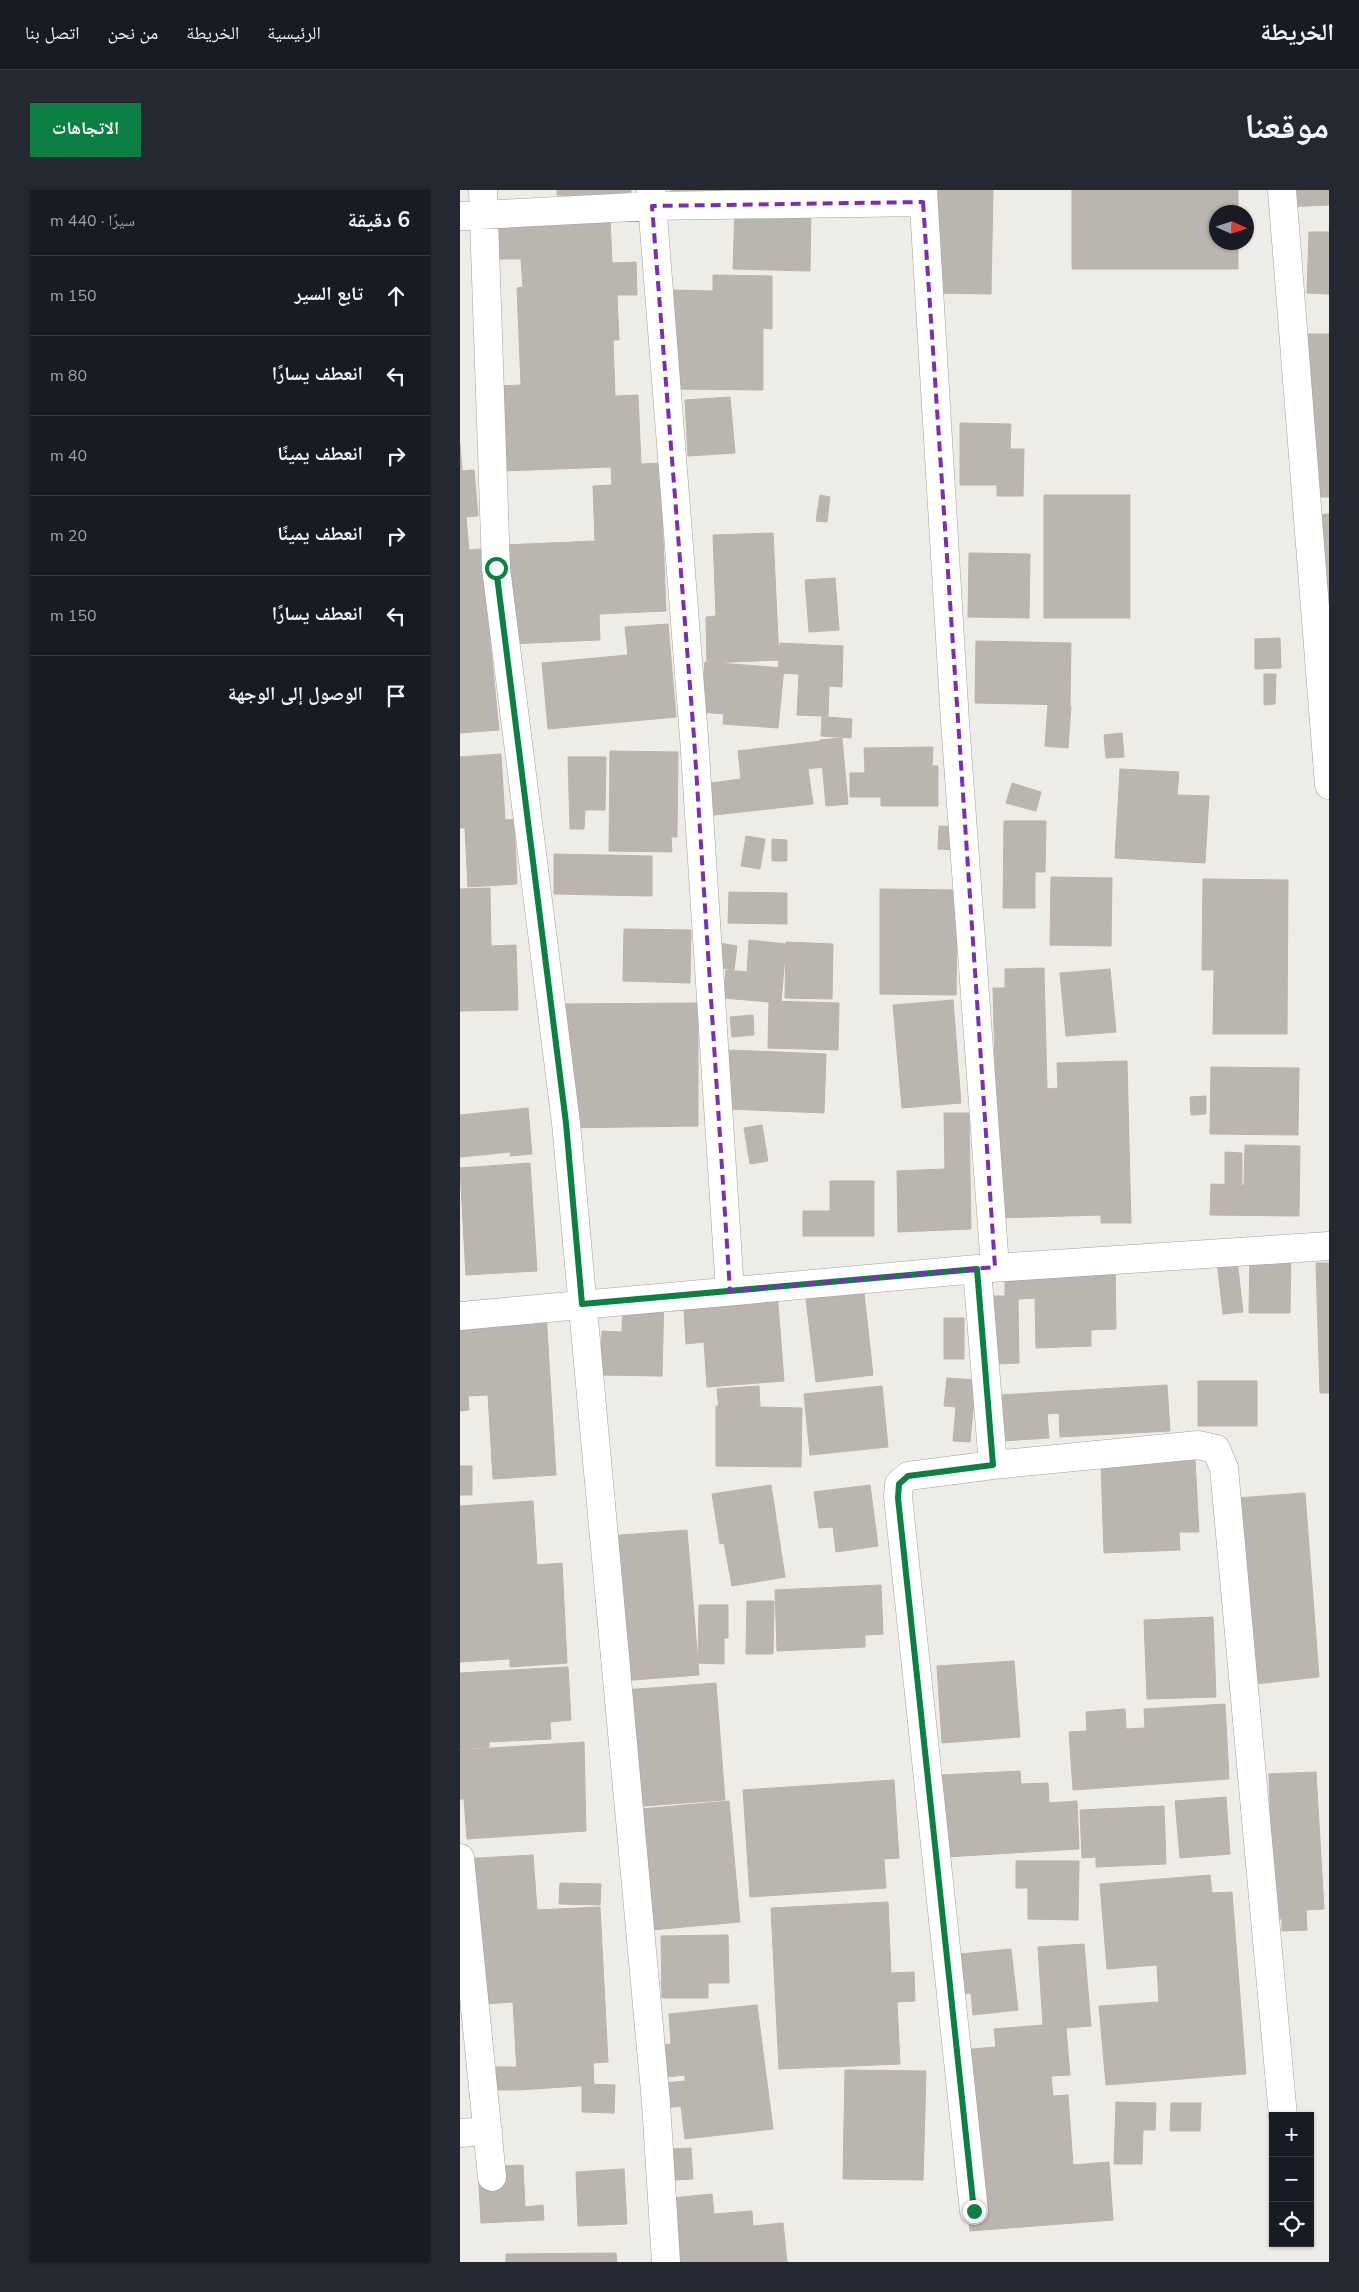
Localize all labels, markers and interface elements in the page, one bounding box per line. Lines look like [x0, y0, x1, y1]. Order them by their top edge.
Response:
text: الخريطة [1260, 16, 1334, 48]
text: اتصل بنا [25, 21, 80, 45]
text: من نحن [108, 21, 158, 45]
text: الخريطة [186, 21, 239, 45]
text: الرئيسية [267, 21, 321, 45]
button: الاتجاهات [30, 103, 141, 157]
text: موقعنا [1244, 103, 1329, 150]
north arrow [1209, 205, 1254, 250]
text: 6 دقيقة [348, 206, 410, 234]
text: سيرًا · 440 m [50, 210, 135, 232]
text: تابع السير [294, 281, 363, 307]
icon: ahead [382, 282, 410, 310]
text: 150 m [50, 285, 97, 307]
text: انعطف يسارًا [272, 361, 363, 387]
icon: left [382, 362, 410, 390]
text: 80 m [50, 365, 87, 387]
text: انعطف يمينًا [277, 441, 363, 467]
icon: right [382, 442, 410, 470]
text: 40 m [50, 445, 87, 467]
text: انعطف يمينًا [277, 521, 363, 547]
icon: right [382, 522, 410, 550]
text: 20 m [50, 525, 87, 547]
route start [485, 557, 508, 580]
text: انعطف يسارًا [272, 601, 363, 627]
icon: left [382, 602, 410, 630]
text: 150 m [50, 605, 97, 627]
text: الوصول إلى الوجهة [228, 681, 363, 707]
icon: arrive [382, 682, 410, 710]
map controls [1269, 2112, 1314, 2247]
button: + [1269, 2112, 1314, 2157]
button: − [1269, 2157, 1314, 2202]
route end [963, 2200, 986, 2223]
button: locate [1269, 2202, 1314, 2247]

